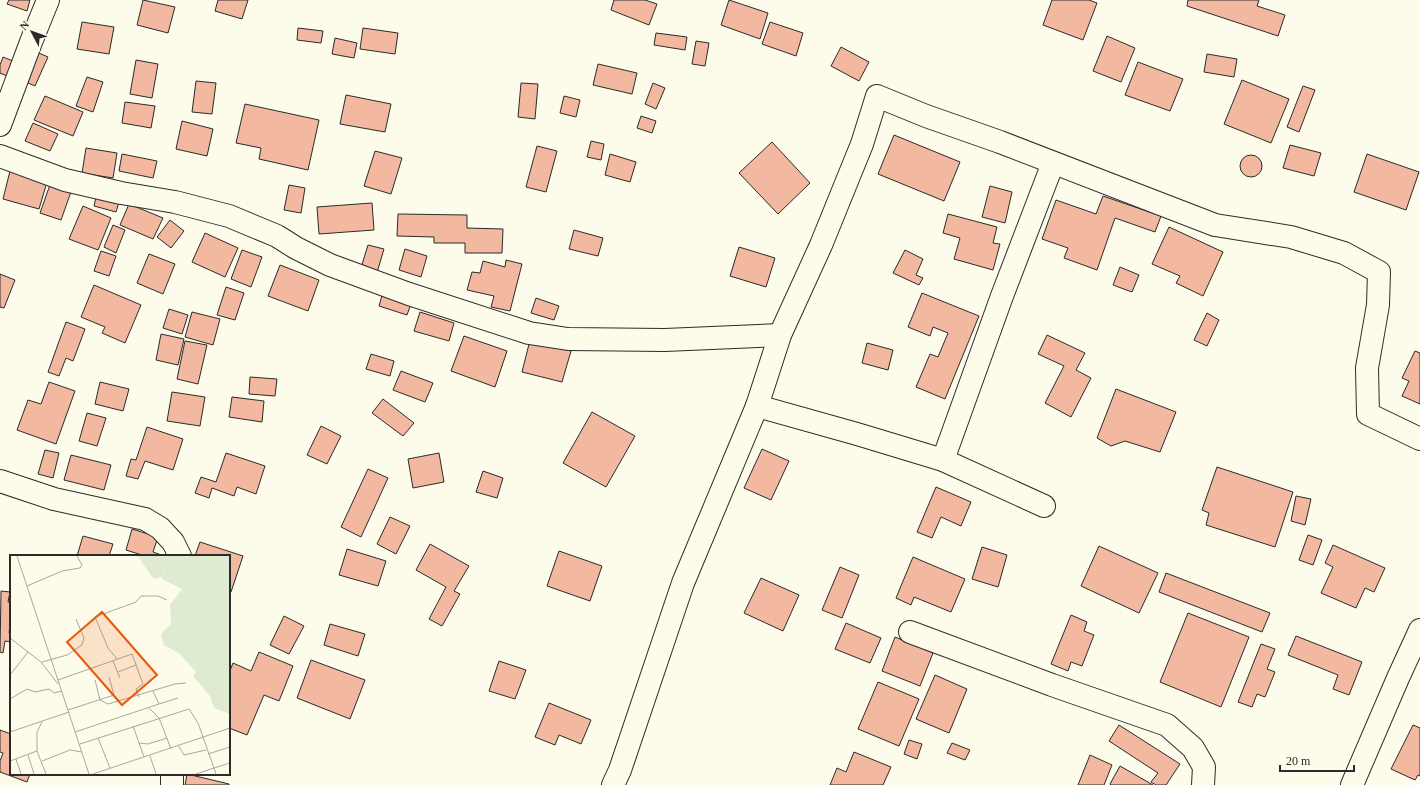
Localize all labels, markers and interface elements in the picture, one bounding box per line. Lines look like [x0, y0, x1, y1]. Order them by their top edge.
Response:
north arrow [12, 12, 52, 52]
text: N [17, 18, 32, 32]
inset map [10, 555, 230, 775]
scale bar [1280, 747, 1354, 773]
text: 20 m [1286, 754, 1311, 768]

